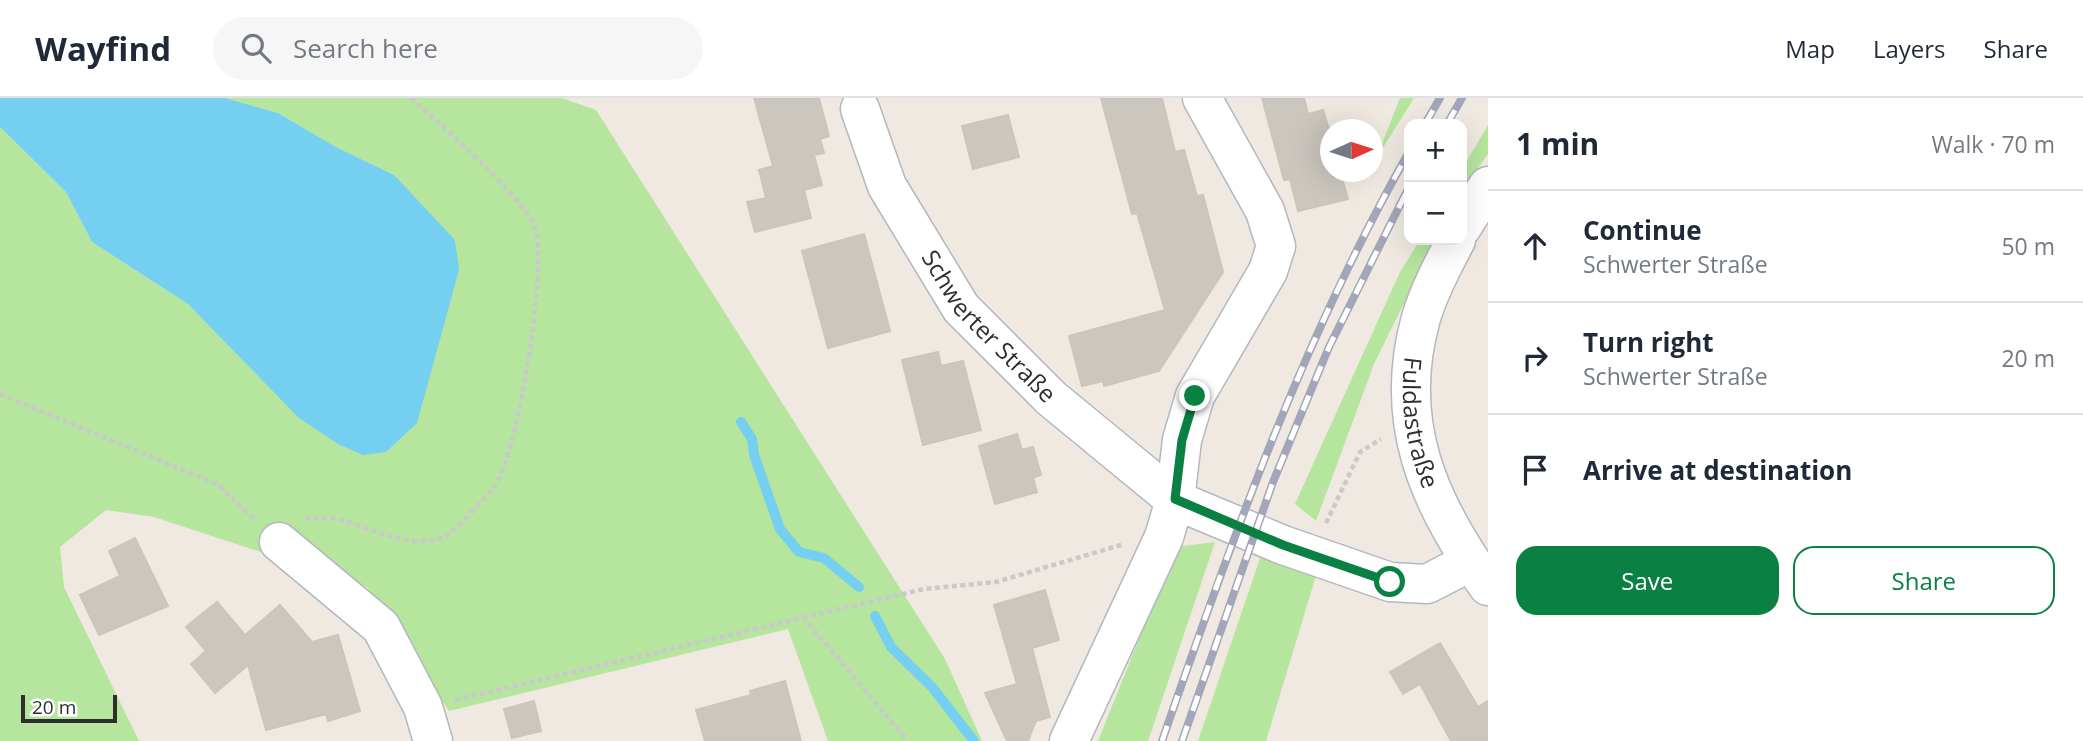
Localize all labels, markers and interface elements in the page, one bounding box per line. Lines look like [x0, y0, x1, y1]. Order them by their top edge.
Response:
search box [213, 17, 703, 80]
text: Wayfind [35, 26, 171, 71]
icon: search [237, 29, 275, 67]
text: Search here [293, 30, 438, 66]
text: Map [1785, 32, 1835, 65]
text: Layers [1873, 32, 1946, 65]
text: Share [1984, 32, 2048, 65]
north arrow [1320, 119, 1383, 182]
map controls [1404, 119, 1467, 245]
button: + [1404, 119, 1467, 182]
text: 1 min [1516, 123, 1599, 164]
text: Walk · 70 m [1932, 128, 2055, 160]
button: − [1404, 182, 1467, 245]
text: Continue [1583, 212, 1702, 248]
icon: ahead [1516, 227, 1554, 265]
text: 50 m [2001, 230, 2055, 262]
street label: Schwerter Straße [915, 243, 1064, 409]
text: Schwerter Straße [1583, 248, 1768, 280]
text: Turn right [1583, 324, 1714, 360]
icon: right [1516, 339, 1554, 377]
text: 20 m [2001, 342, 2055, 374]
street label: Fuldastraße [1396, 356, 1448, 493]
text: Schwerter Straße [1583, 360, 1768, 392]
route end [1179, 380, 1210, 411]
icon: arrive [1516, 451, 1554, 489]
text: Arrive at destination [1583, 452, 1852, 488]
button: Save [1516, 546, 1779, 615]
button: Share [1793, 546, 2055, 615]
route start [1374, 566, 1405, 597]
scale bar [21, 692, 117, 724]
text: 20 m [32, 694, 76, 720]

